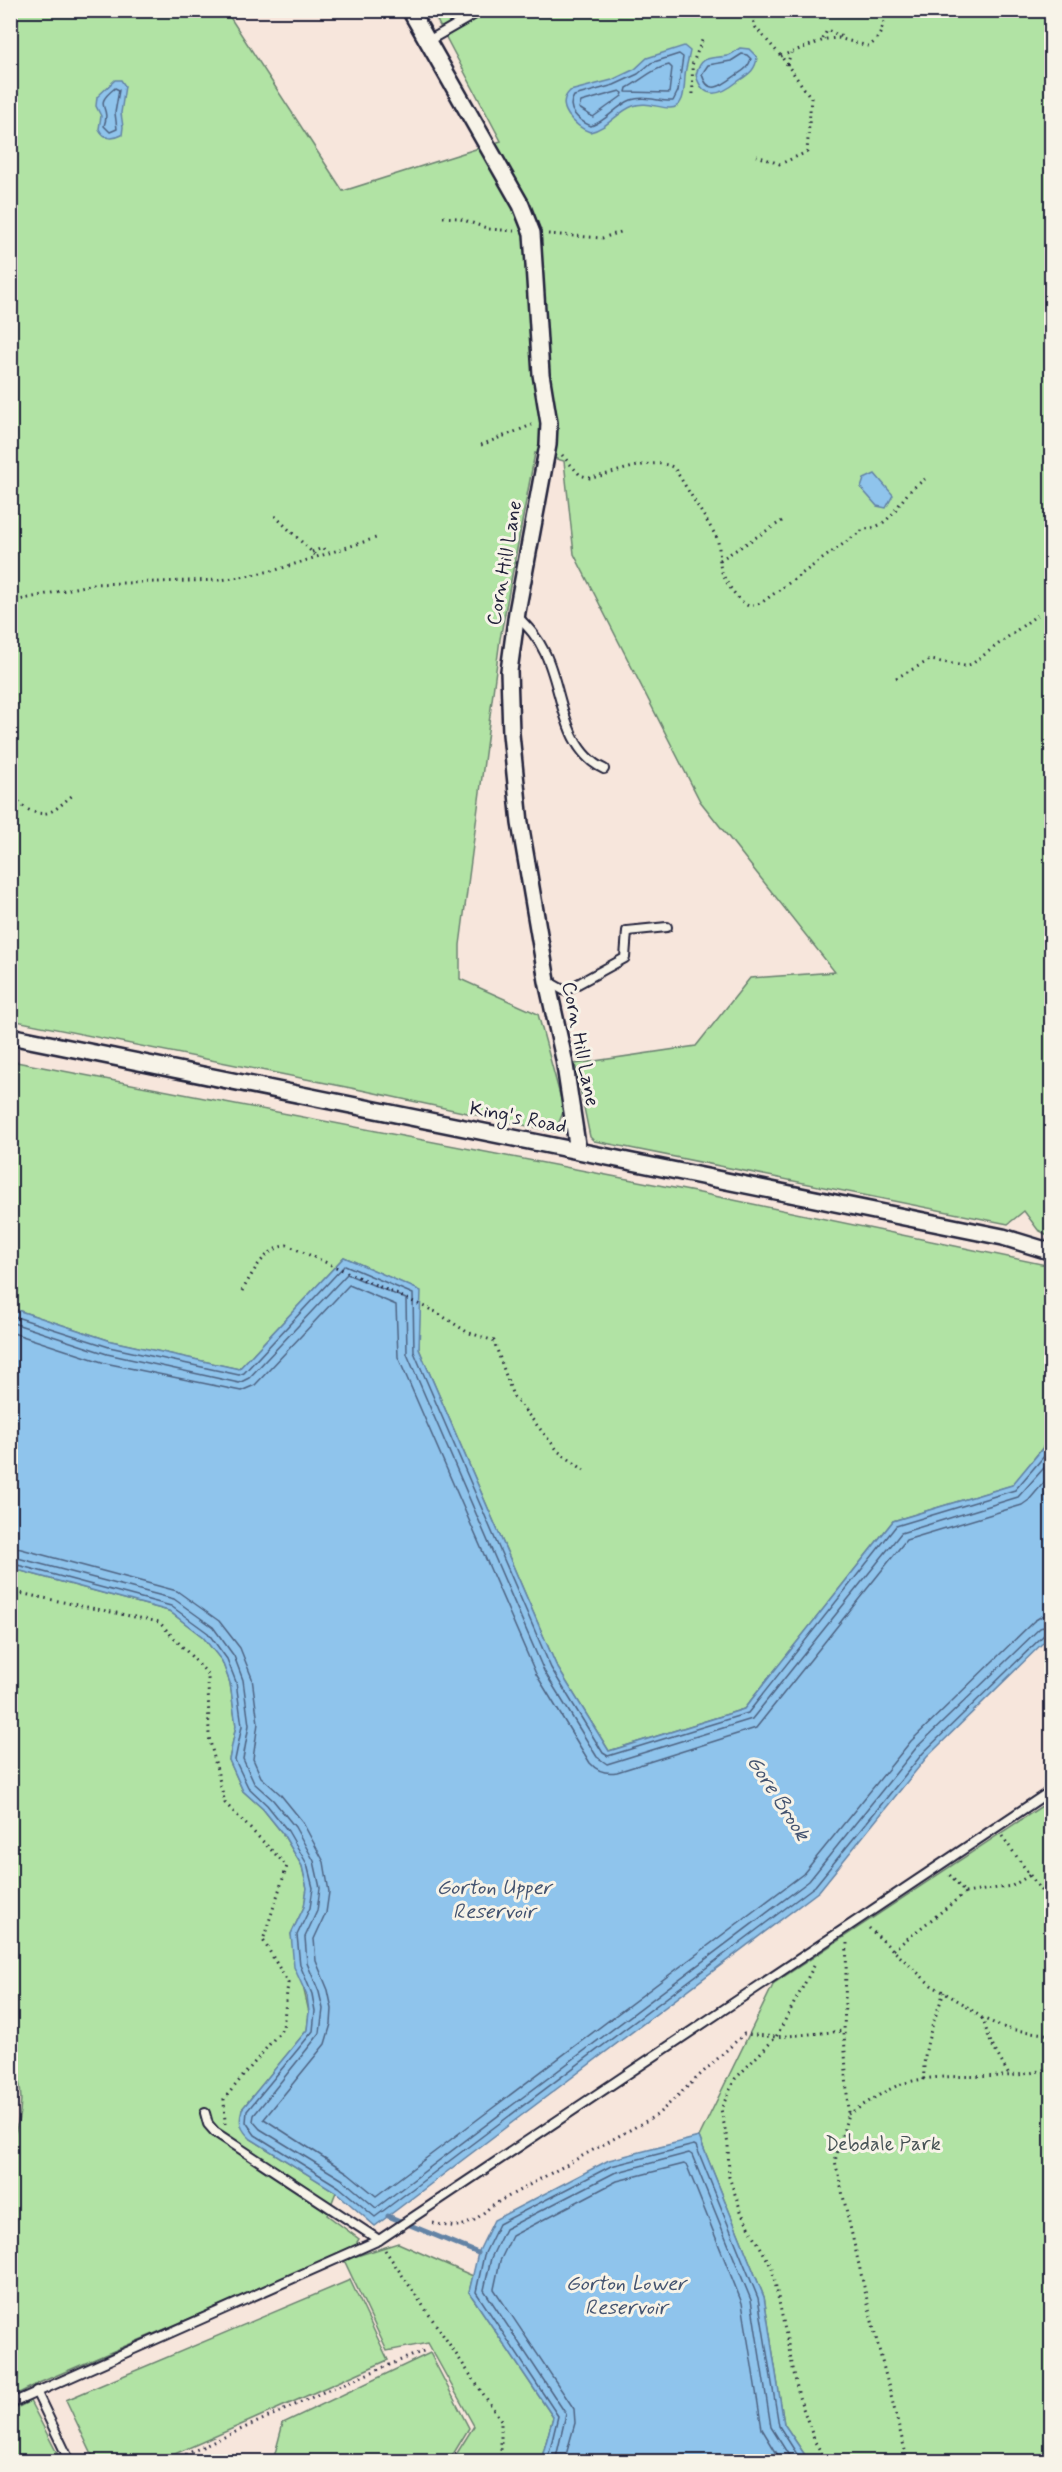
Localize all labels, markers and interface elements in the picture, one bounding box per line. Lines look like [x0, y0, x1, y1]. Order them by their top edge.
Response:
street label: Corn Hill Lane [481, 498, 529, 628]
street label: Corn Hill Lane [555, 979, 605, 1109]
street label: King's Road [467, 1095, 569, 1142]
water label: Gore Brook [740, 1750, 817, 1847]
water label: Gorton Upper Reservoir [436, 1874, 554, 1926]
park label: Debdale Park [825, 2131, 941, 2158]
water label: Gorton Lower Reservoir [566, 2270, 688, 2322]

